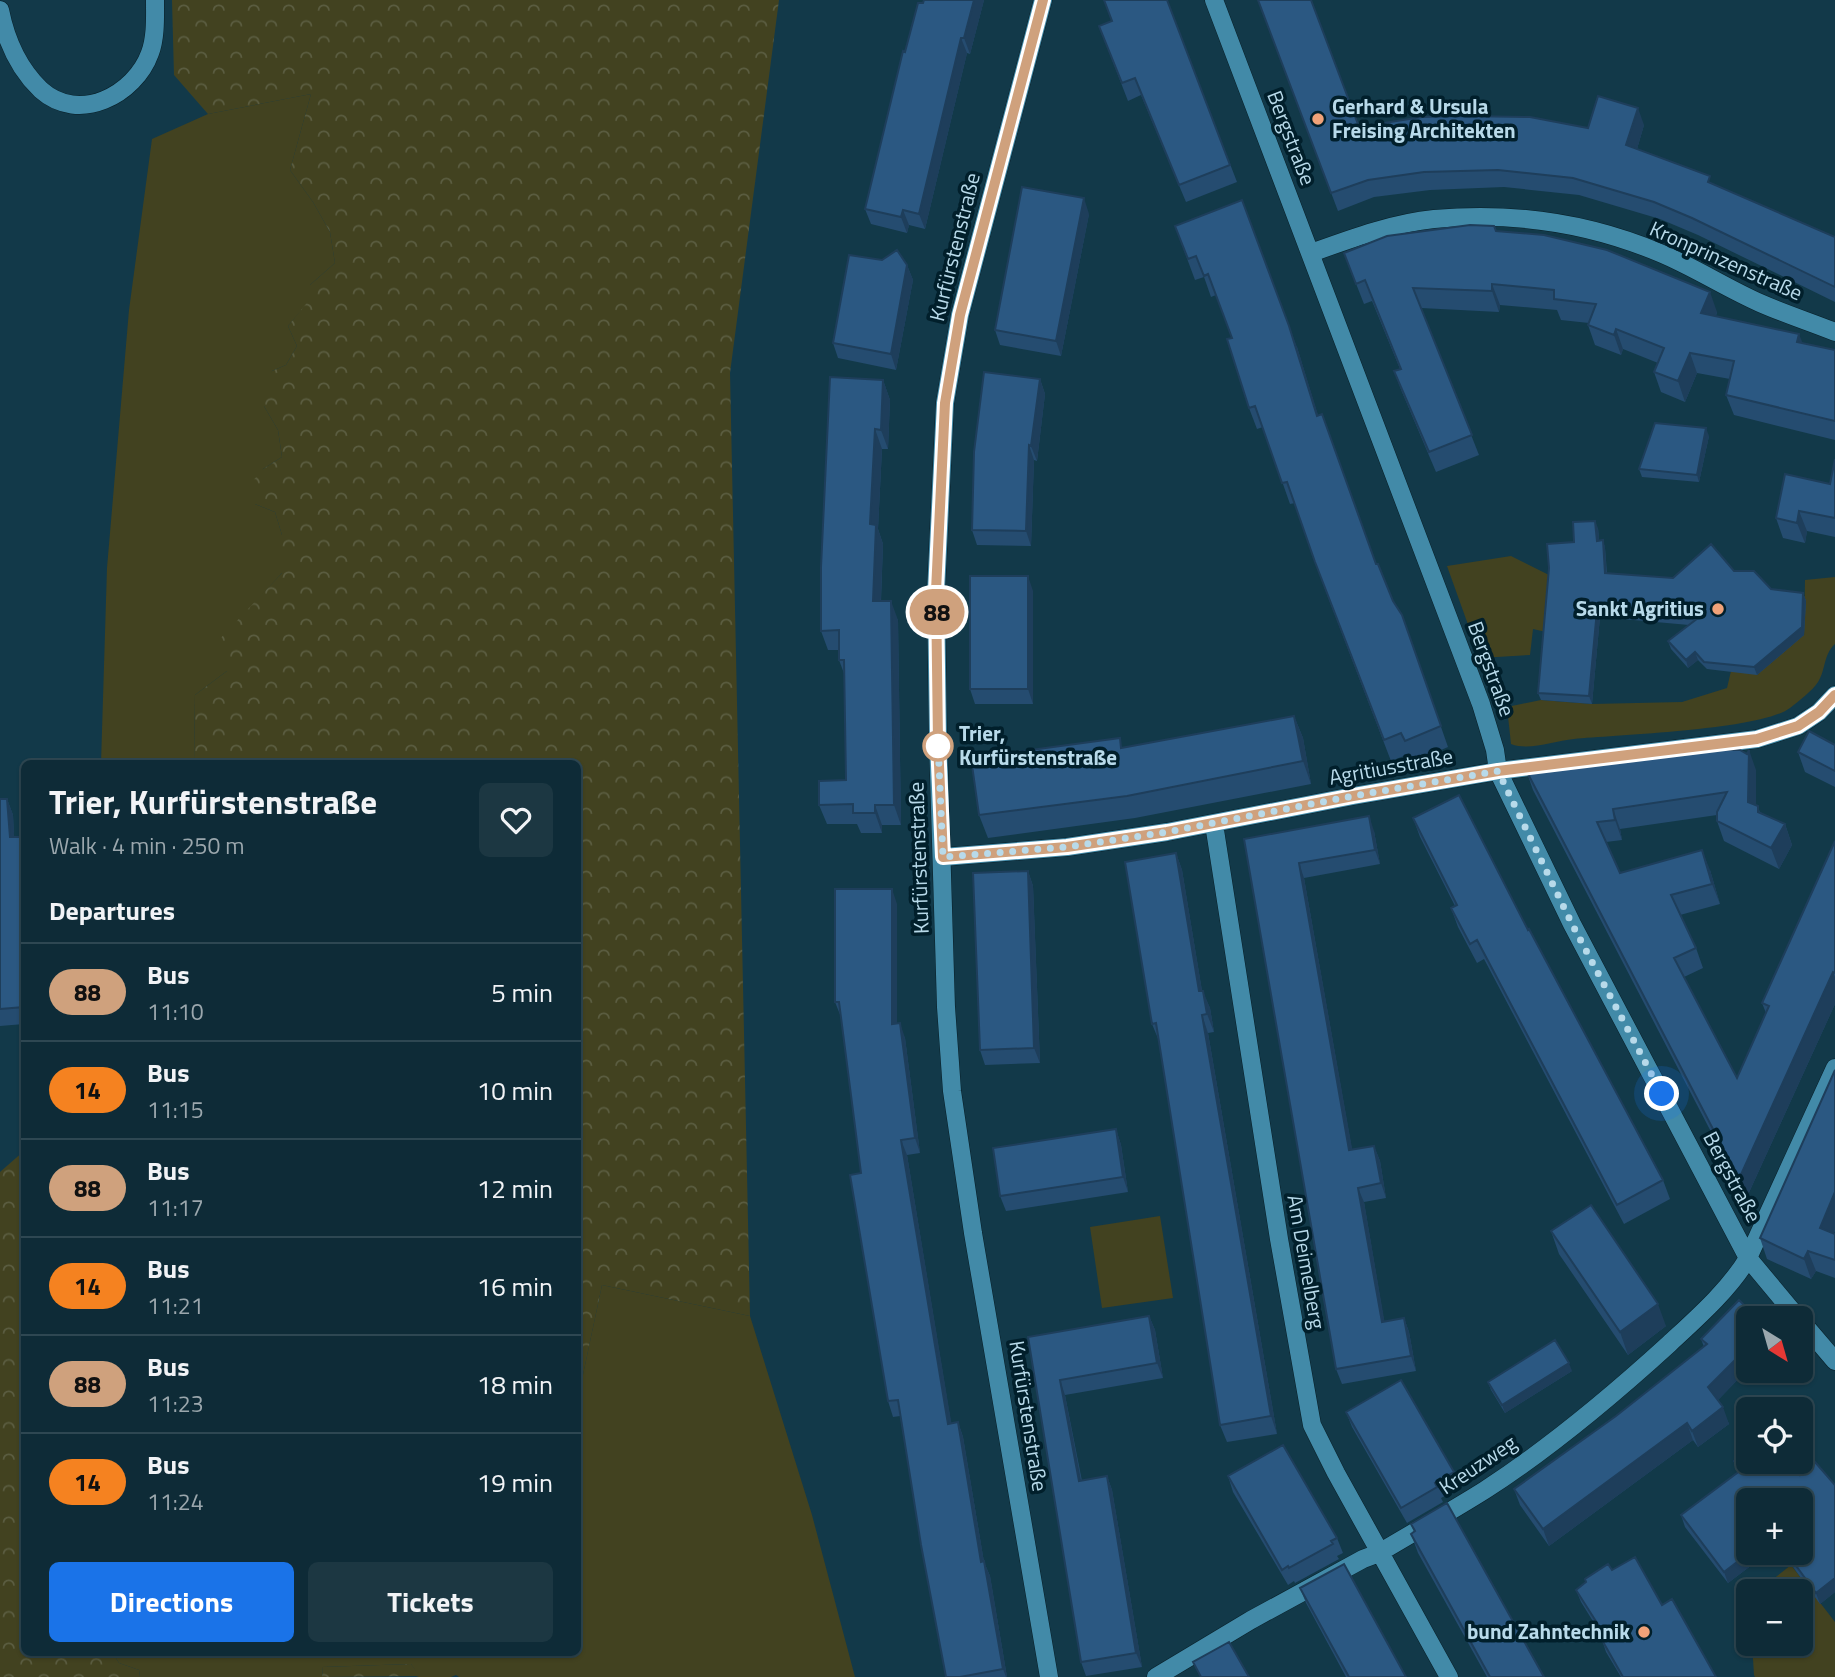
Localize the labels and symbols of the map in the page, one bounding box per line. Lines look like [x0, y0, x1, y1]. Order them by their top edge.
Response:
street label: Bergstraße [1259, 86, 1325, 190]
place label: Gerhard & Ursula Freising Architekten [1332, 90, 1516, 146]
marker: Gerhard & Ursula Freising Architekten [1310, 111, 1326, 127]
street label: Kurfürstenstraße [920, 169, 988, 324]
street label: Kronprinzenstraße [1645, 212, 1808, 308]
line badge: 88 [906, 589, 968, 635]
place label: Sankt Agritius [1576, 592, 1704, 624]
marker: Sankt Agritius [1710, 601, 1726, 617]
street label: Bergstraße [1460, 617, 1524, 721]
place label: Trier, Kurfürstenstraße [959, 717, 1117, 773]
marker: Trier, Kurfürstenstraße [923, 731, 953, 761]
street label: Agritiusstraße [1326, 739, 1455, 793]
street label: Kurfürstenstraße [899, 781, 937, 935]
your location [1644, 1076, 1679, 1111]
street label: Bergstraße [1696, 1125, 1770, 1228]
street label: Am Deimelberg [1279, 1192, 1335, 1332]
north arrow [1736, 1306, 1813, 1382]
street label: Kurfürstenstraße [1001, 1338, 1057, 1493]
street label: Kreuzweg [1432, 1426, 1523, 1502]
place label: bund Zahntechnik [1467, 1615, 1630, 1647]
marker: bund Zahntechnik [1636, 1624, 1652, 1640]

